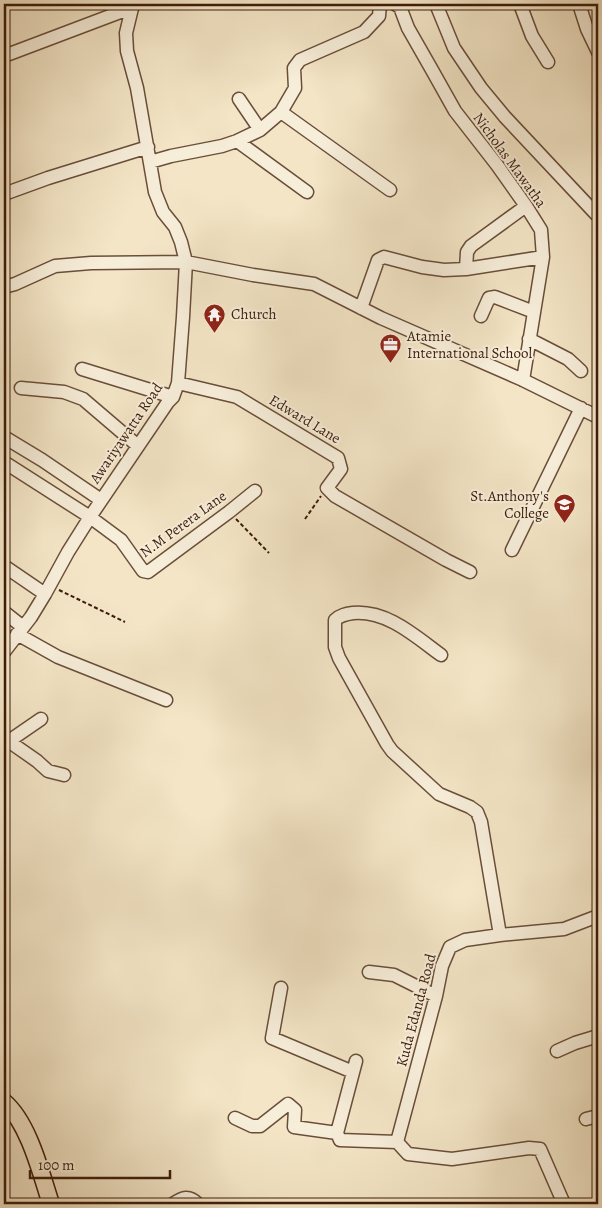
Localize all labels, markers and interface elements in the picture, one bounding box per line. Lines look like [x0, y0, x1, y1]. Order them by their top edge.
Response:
street label: Nicholas Mawatha [469, 108, 551, 212]
temple icon: Church [203, 302, 227, 333]
place label: Church [231, 304, 276, 324]
place label: Atamie International School [406, 326, 533, 363]
office icon: Atamie International School [379, 333, 403, 364]
street label: Awariyawatta Road [84, 378, 168, 488]
street label: Edward Lane [266, 390, 345, 448]
street label: N.M Perera Lane [136, 486, 230, 562]
place label: St.Anthony's College [470, 486, 549, 523]
school or university icon: St.Anthony's College [553, 493, 577, 524]
street label: Kuda Edanda Road [391, 950, 441, 1069]
scale bar [30, 1148, 170, 1180]
text: 100 m [38, 1155, 75, 1175]

